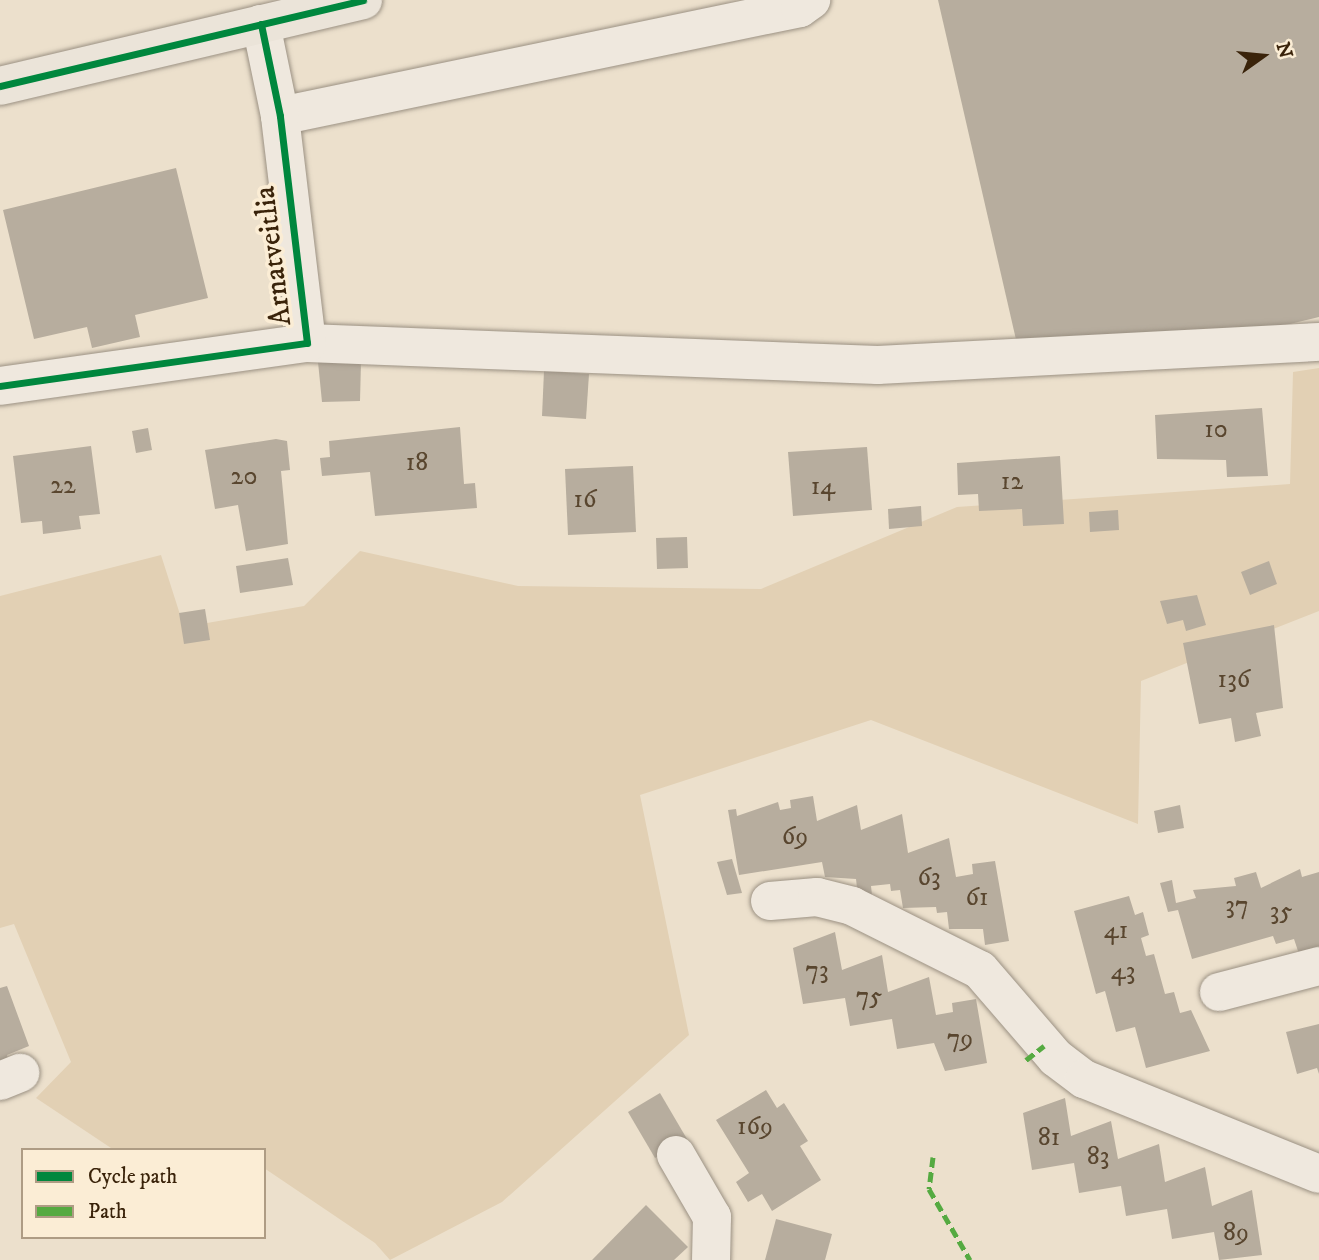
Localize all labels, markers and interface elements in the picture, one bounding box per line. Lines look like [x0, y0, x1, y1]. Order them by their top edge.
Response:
north arrow [1228, 21, 1298, 91]
text: N [1271, 40, 1297, 61]
street label: Arnatveitlia [248, 184, 300, 328]
house number: 10 [1204, 414, 1228, 446]
house number: 18 [406, 447, 428, 479]
house number: 20 [231, 461, 257, 493]
house number: 12 [1001, 466, 1023, 498]
house number: 22 [50, 470, 76, 502]
house number: 14 [811, 471, 835, 503]
house number: 16 [574, 484, 596, 516]
house number: 136 [1218, 664, 1250, 696]
house number: 69 [782, 821, 808, 853]
house number: 63 [917, 862, 941, 894]
house number: 61 [966, 882, 988, 914]
house number: 37 [1225, 890, 1249, 922]
house number: 35 [1270, 896, 1292, 928]
house number: 41 [1104, 915, 1128, 947]
house number: 73 [805, 955, 829, 987]
house number: 43 [1111, 956, 1135, 988]
house number: 75 [856, 981, 882, 1013]
house number: 79 [947, 1023, 973, 1055]
house number: 169 [737, 1111, 773, 1143]
house number: 81 [1038, 1122, 1060, 1154]
house number: 83 [1087, 1141, 1109, 1173]
legend [21, 1148, 266, 1239]
text: Cycle path [88, 1164, 177, 1190]
text: Path [88, 1199, 127, 1225]
house number: 89 [1223, 1217, 1249, 1249]

